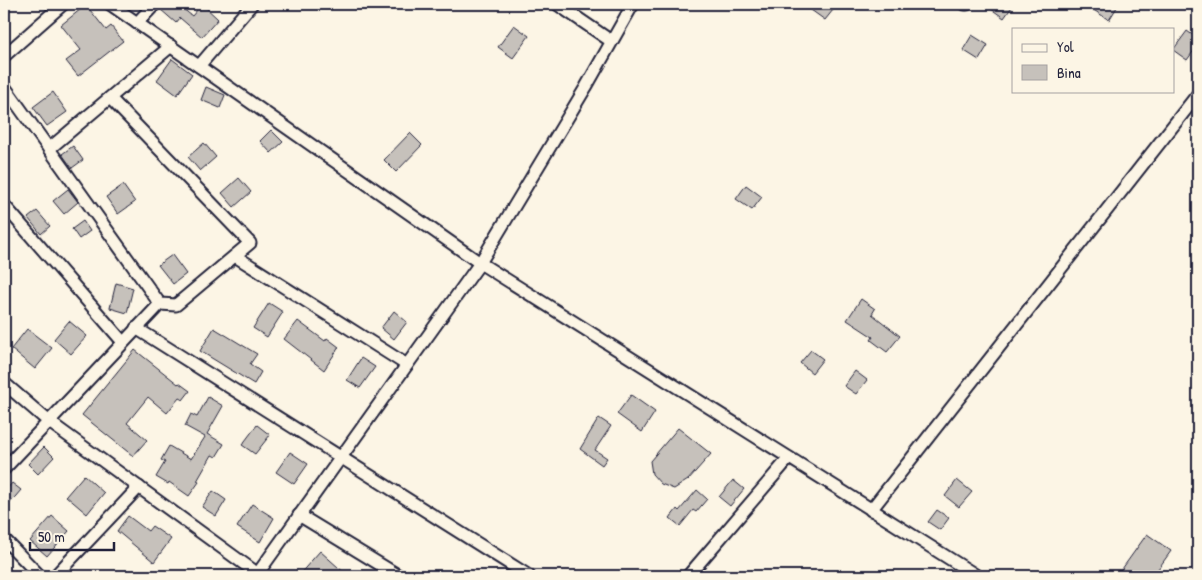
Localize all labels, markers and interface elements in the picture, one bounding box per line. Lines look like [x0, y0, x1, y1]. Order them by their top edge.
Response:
legend [1012, 28, 1174, 92]
text: Yol [1057, 36, 1074, 57]
text: Bina [1057, 62, 1081, 83]
scale bar [30, 520, 114, 552]
text: 50 m [38, 526, 65, 547]

